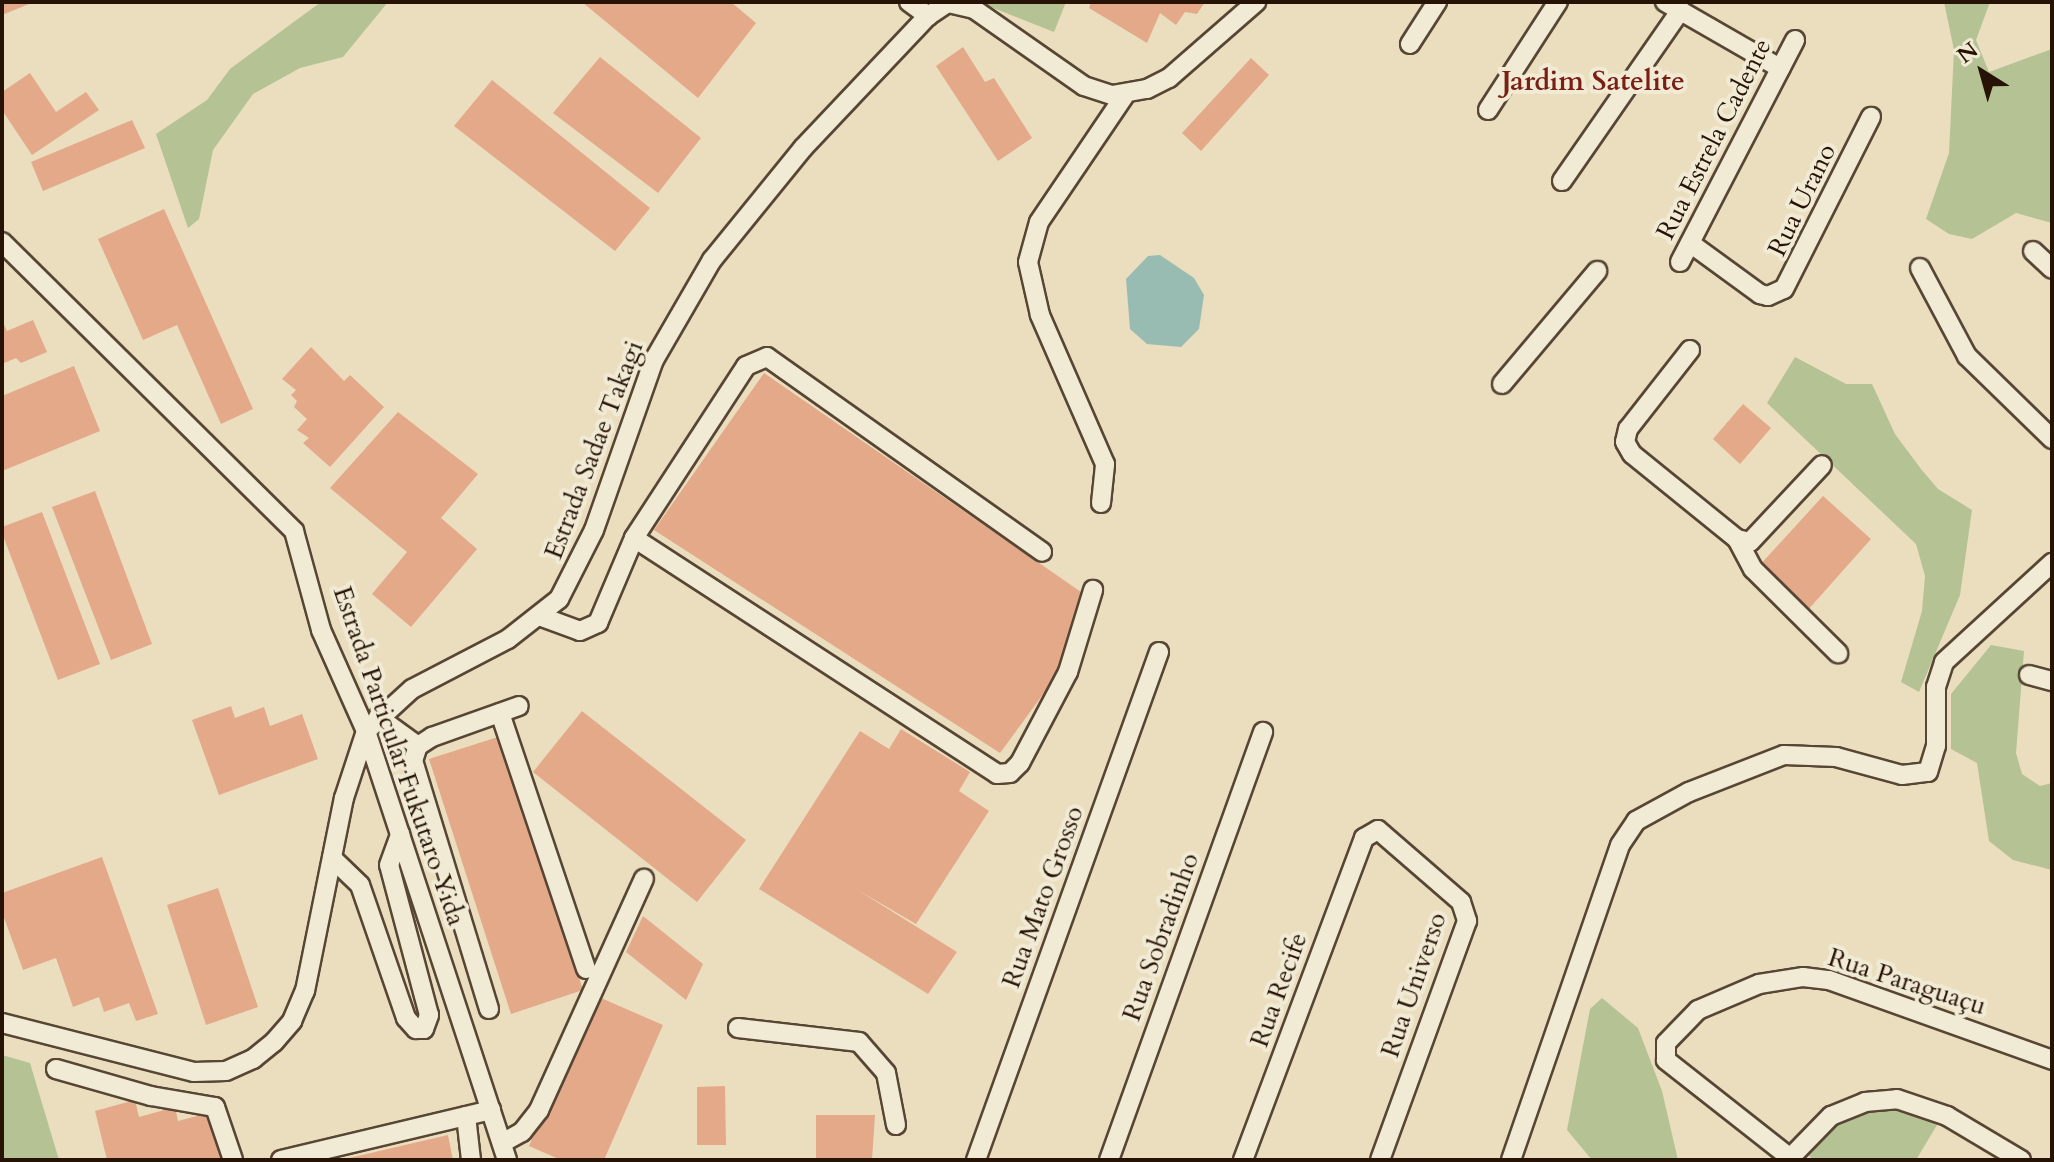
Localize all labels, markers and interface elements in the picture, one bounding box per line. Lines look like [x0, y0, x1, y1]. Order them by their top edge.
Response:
north arrow [1942, 32, 2022, 112]
street label: Rua Estrela Cadente [1650, 33, 1778, 245]
text: N [1951, 35, 1984, 71]
district label: Jardim Satelite [1501, 64, 1685, 98]
street label: Rua Urano [1761, 139, 1843, 261]
street label: Estrada Sadae Takagi [538, 336, 650, 564]
street label: Estrada Particular Fukutaro Yida [326, 582, 472, 930]
street label: Rua Mato Grosso [996, 802, 1090, 992]
street label: Rua Sobradinho [1116, 849, 1206, 1025]
street label: Rua Universo [1375, 909, 1453, 1061]
street label: Rua Recife [1244, 929, 1314, 1051]
street label: Rua Paraguaçu [1824, 942, 1990, 1022]

